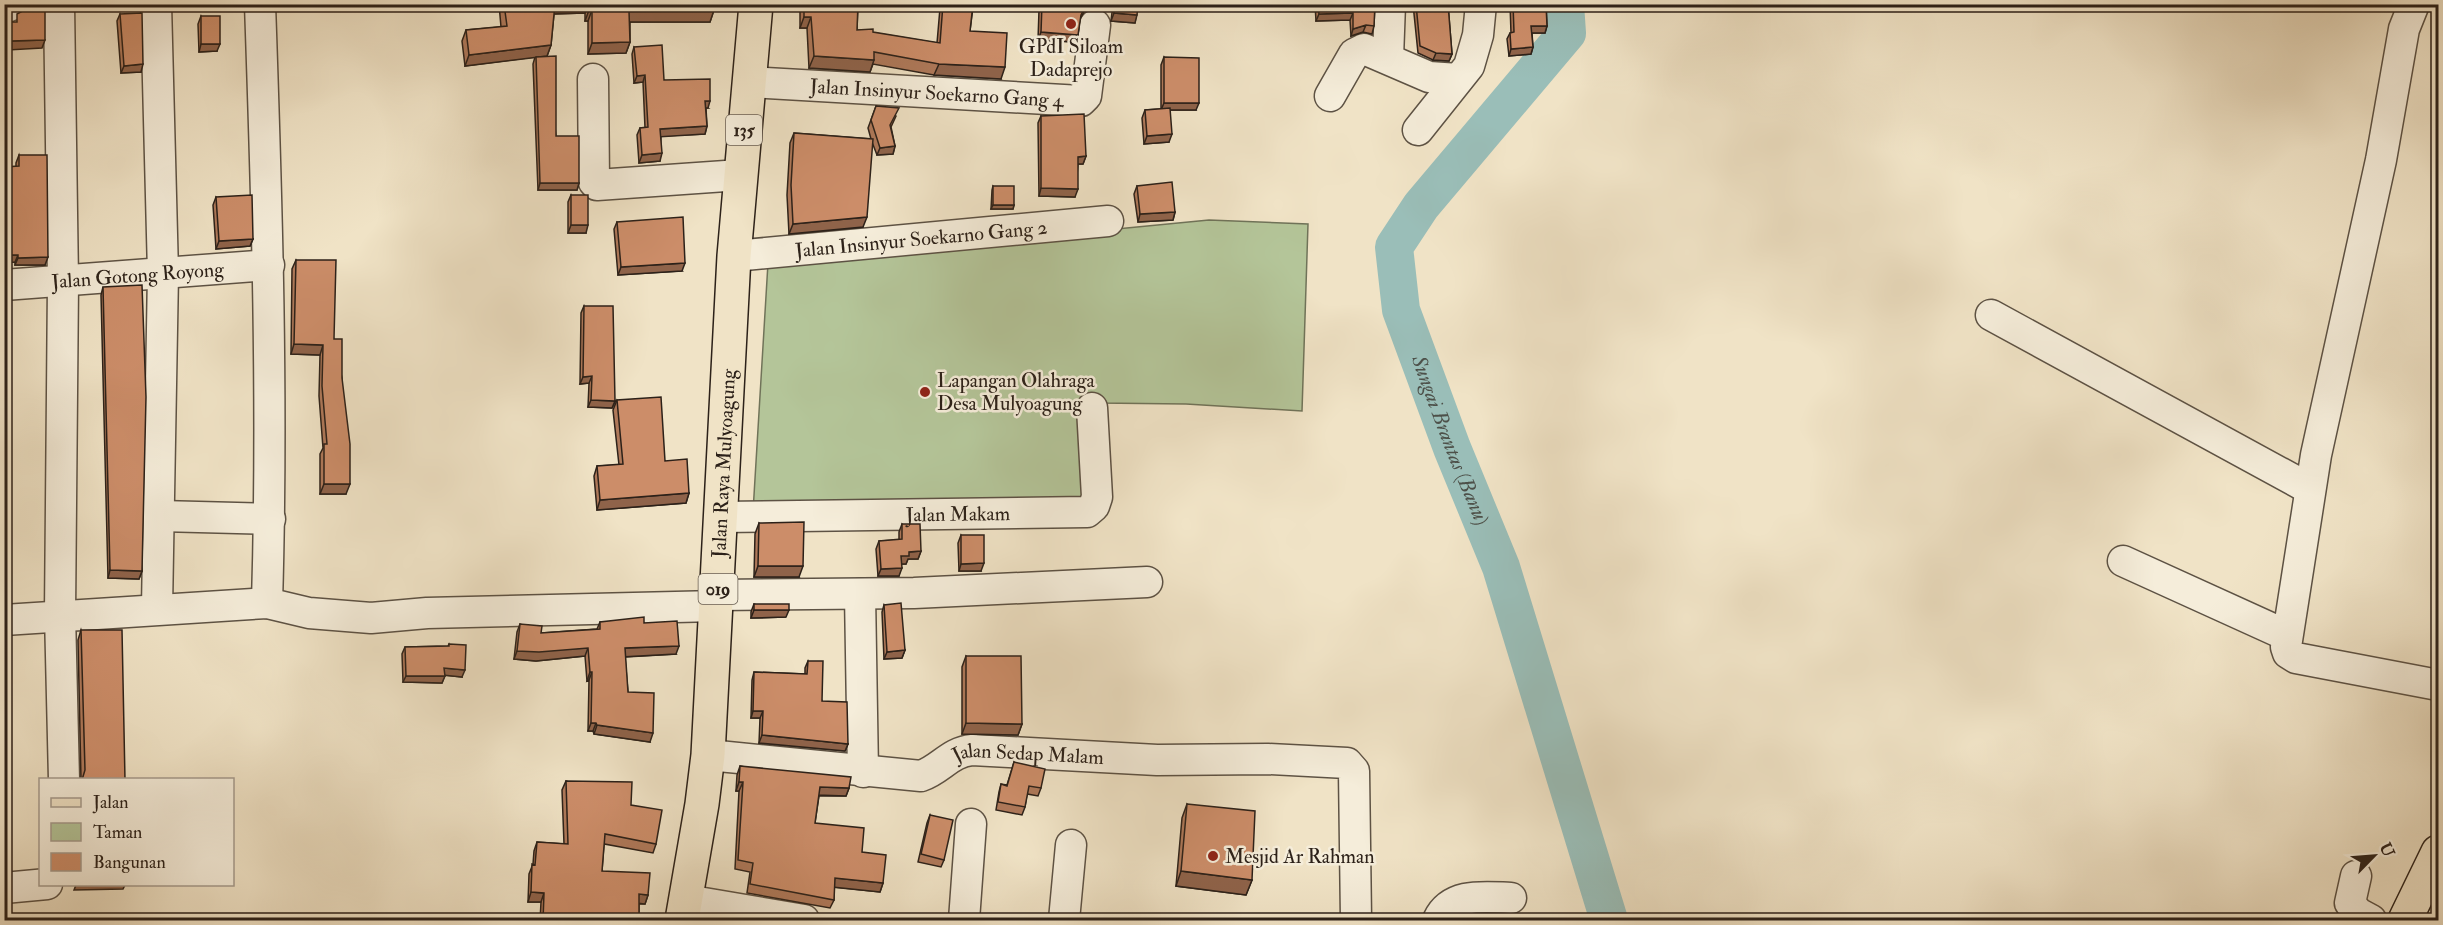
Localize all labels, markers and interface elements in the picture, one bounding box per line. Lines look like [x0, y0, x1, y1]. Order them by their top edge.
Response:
marker: GPdI Siloam Dadaprejo [1064, 17, 1078, 31]
place label: GPdI Siloam Dadaprejo [1019, 34, 1124, 83]
street label: Jalan Insinyur Soekarno Gang 4 [808, 73, 1065, 113]
road number: 135 [726, 115, 762, 145]
street label: Jalan Insinyur Soekarno Gang 2 [793, 215, 1048, 263]
street label: Jalan Gotong Royong [50, 256, 226, 294]
water label: Sungai Brantas (Banu) [1405, 351, 1495, 529]
street label: Jalan Raya Mulyoagung [706, 367, 741, 559]
place label: Lapangan Olahraga Desa Mulyoagung [937, 368, 1095, 416]
marker: Lapangan Olahraga Desa Mulyoagung [918, 385, 932, 399]
street label: Jalan Makam [905, 501, 1011, 527]
road number: 019 [698, 574, 738, 604]
street label: Jalan Sedap Malam [947, 738, 1105, 770]
legend [39, 778, 234, 886]
text: Jalan [92, 791, 129, 814]
text: Taman [93, 821, 142, 844]
north arrow [2344, 826, 2404, 886]
text: U [2375, 840, 2399, 861]
place label: Mesjid Ar Rahman [1225, 844, 1375, 869]
marker: Mesjid Ar Rahman [1206, 849, 1220, 863]
text: Bangunan [93, 851, 166, 874]

